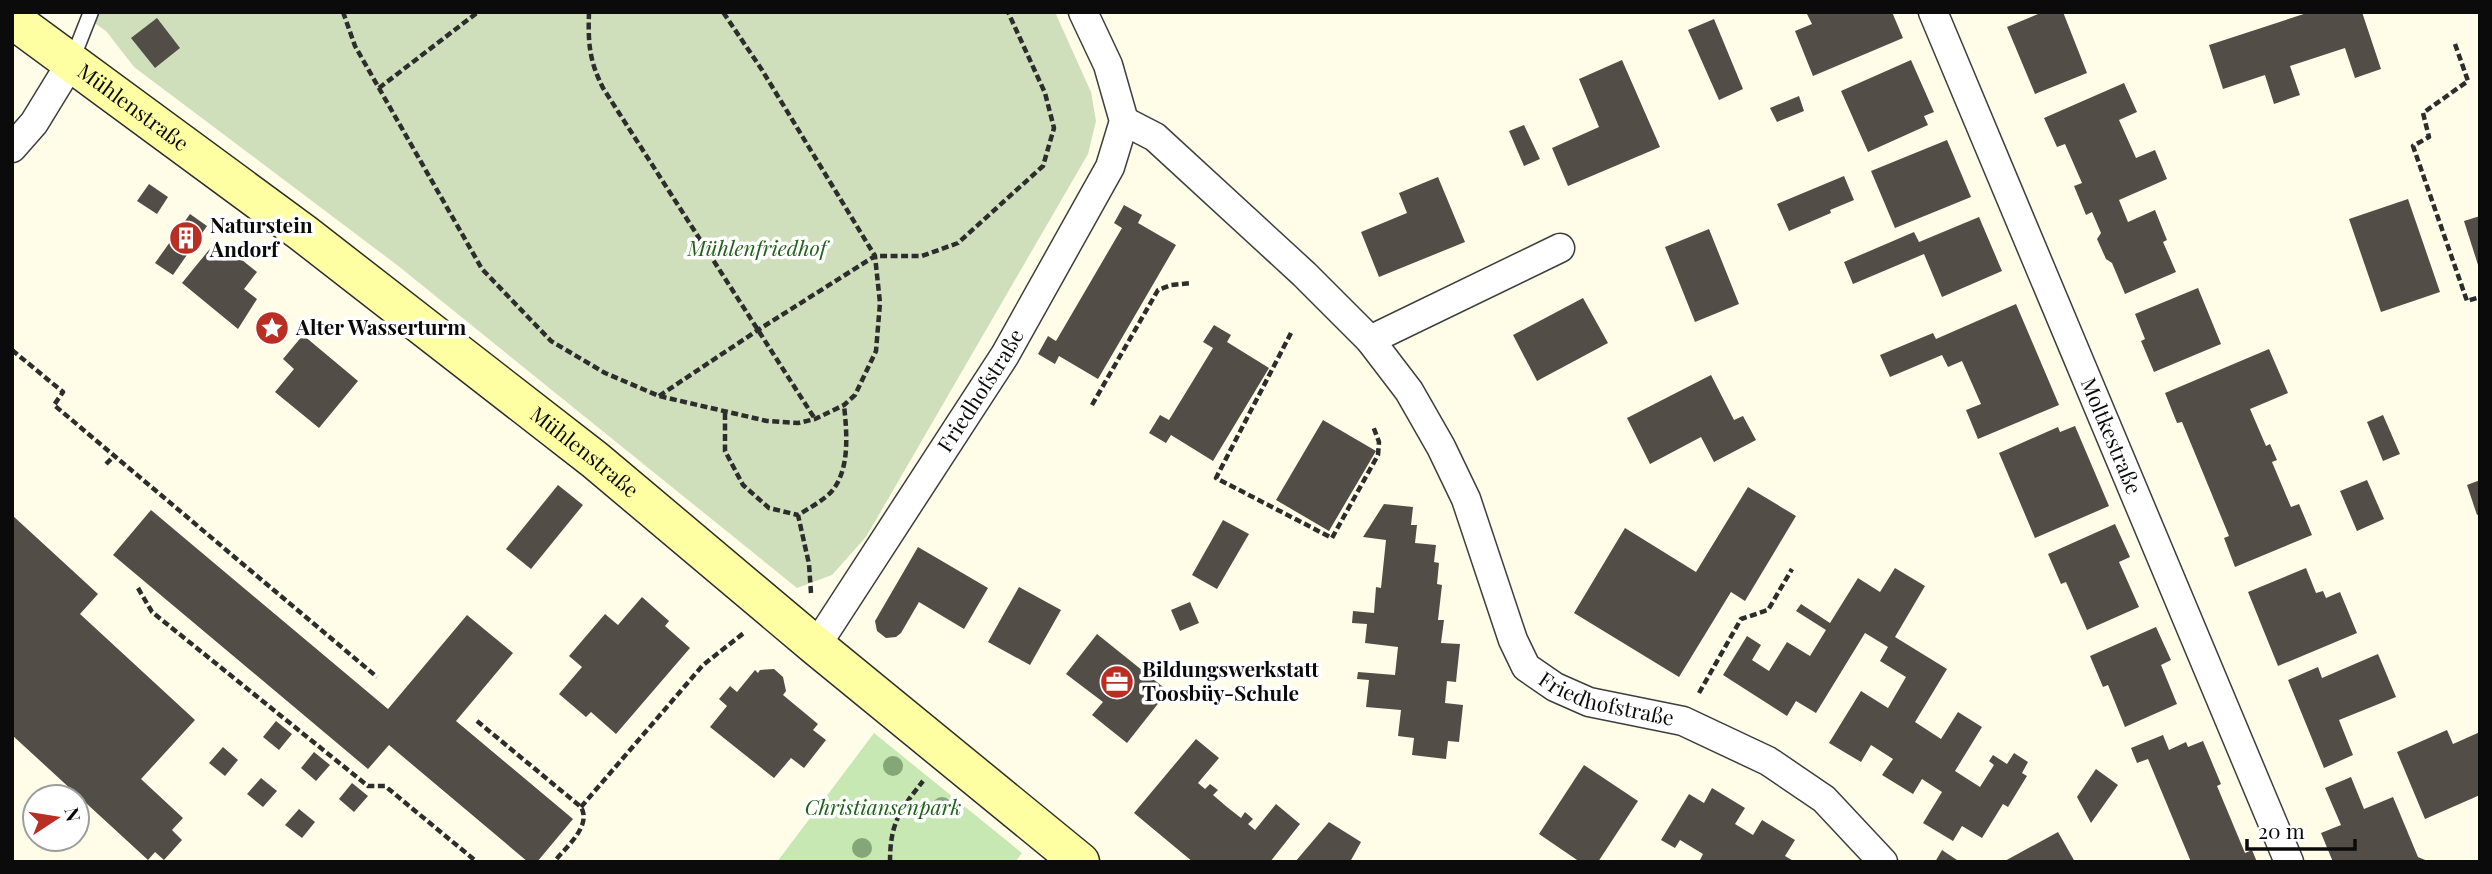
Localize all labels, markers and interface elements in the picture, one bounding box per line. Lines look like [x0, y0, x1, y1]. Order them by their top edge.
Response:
street label: Mühlenstraße [73, 56, 195, 156]
place label: Naturstein Andorf [209, 210, 313, 262]
building icon: Naturstein Andorf [167, 219, 205, 257]
park label: Mühlenfriedhof [687, 233, 831, 261]
place icon: Alter Wasserturm [253, 309, 291, 347]
place label: Alter Wasserturm [295, 312, 466, 340]
street label: Friedhofstraße [930, 323, 1029, 457]
street label: Moltkestraße [2076, 373, 2149, 498]
street label: Mühlenstraße [526, 399, 645, 503]
place label: Bildungswerkstatt Toosbüy-Schule [1142, 654, 1319, 706]
office icon: Bildungswerkstatt Toosbüy-Schule [1098, 663, 1136, 701]
street label: Friedhofstraße [1534, 664, 1677, 731]
north arrow [21, 783, 91, 853]
park label: Christiansenpark [805, 792, 962, 820]
text: N [59, 805, 88, 824]
scale bar [2247, 808, 2356, 852]
text: 20 m [2258, 816, 2305, 844]

